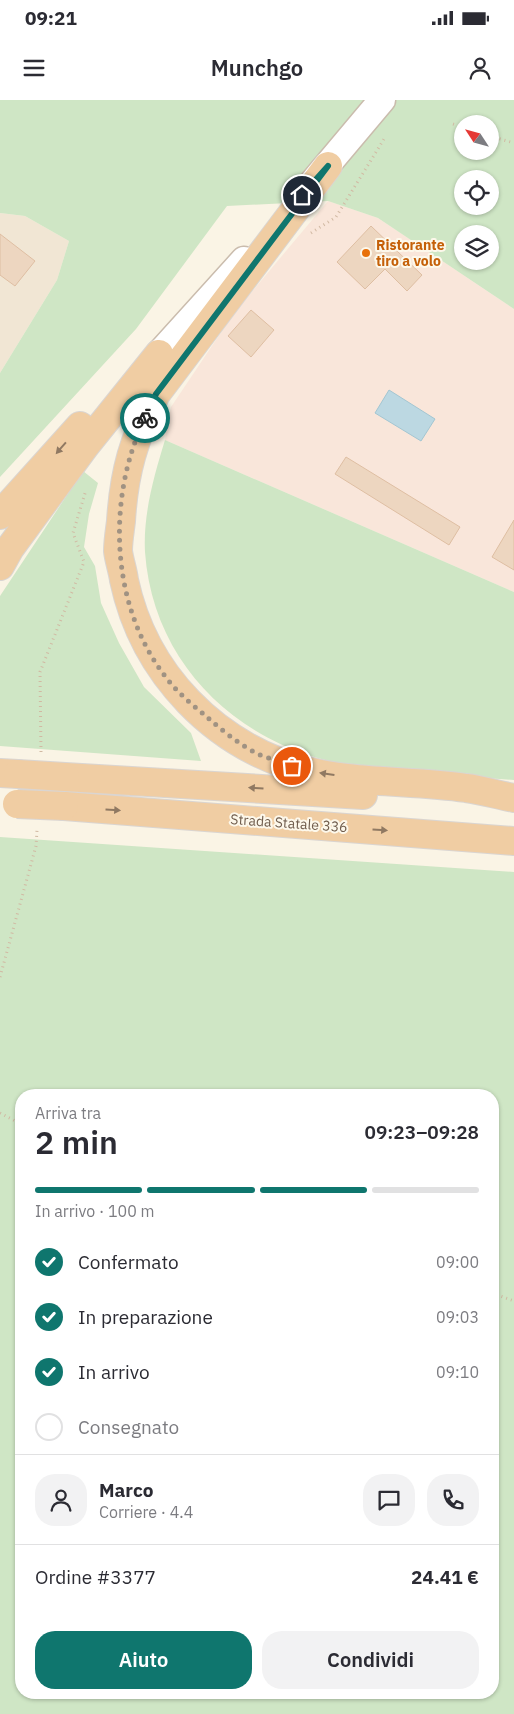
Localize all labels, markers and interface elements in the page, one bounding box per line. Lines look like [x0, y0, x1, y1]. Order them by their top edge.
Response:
text: 09:21 [25, 6, 77, 30]
text: Munchgo [211, 53, 303, 82]
icon: menu [20, 54, 48, 82]
icon: person [466, 54, 494, 82]
north arrow [454, 115, 499, 160]
map controls [454, 115, 499, 270]
button: locate [454, 170, 499, 215]
pin [281, 174, 323, 216]
icon: home [288, 181, 316, 209]
button: layers [454, 225, 499, 270]
place label: Ristorante tiro a volo [376, 236, 445, 270]
marker: Ristorante tiro a volo [360, 247, 372, 259]
courier [120, 393, 170, 443]
icon: bike [131, 404, 159, 432]
one-way arrow [56, 442, 67, 454]
pin [271, 745, 313, 787]
icon: bag [278, 752, 306, 780]
one-way arrow [319, 769, 335, 777]
one-way arrow [247, 784, 263, 792]
one-way arrow [105, 806, 121, 814]
street label: Strada Statale 336 [230, 810, 348, 836]
one-way arrow [372, 827, 388, 835]
text: Arriva tra [35, 1103, 101, 1123]
text: 09:23–09:28 [365, 1120, 479, 1144]
text: 2 min [35, 1121, 118, 1163]
text: In arrivo · 100 m [35, 1201, 155, 1221]
icon: check [35, 1248, 63, 1276]
text: Confermato [78, 1250, 179, 1274]
text: 09:00 [436, 1252, 479, 1272]
icon: check [35, 1303, 63, 1331]
text: In preparazione [78, 1305, 213, 1329]
text: 09:03 [436, 1307, 479, 1327]
icon: check [35, 1358, 63, 1386]
text: In arrivo [78, 1360, 150, 1384]
text: 09:10 [436, 1362, 479, 1382]
text: Consegnato [78, 1415, 179, 1439]
button: person [35, 1474, 87, 1526]
button: chat [363, 1474, 415, 1526]
button: phone [427, 1474, 479, 1526]
text: Marco [99, 1478, 153, 1502]
text: Corriere · 4.4 [99, 1502, 193, 1522]
text: Ordine #3377 [35, 1565, 156, 1589]
text: 24.41 € [411, 1565, 479, 1589]
button: Aiuto [35, 1631, 252, 1689]
button: Condividi [262, 1631, 479, 1689]

